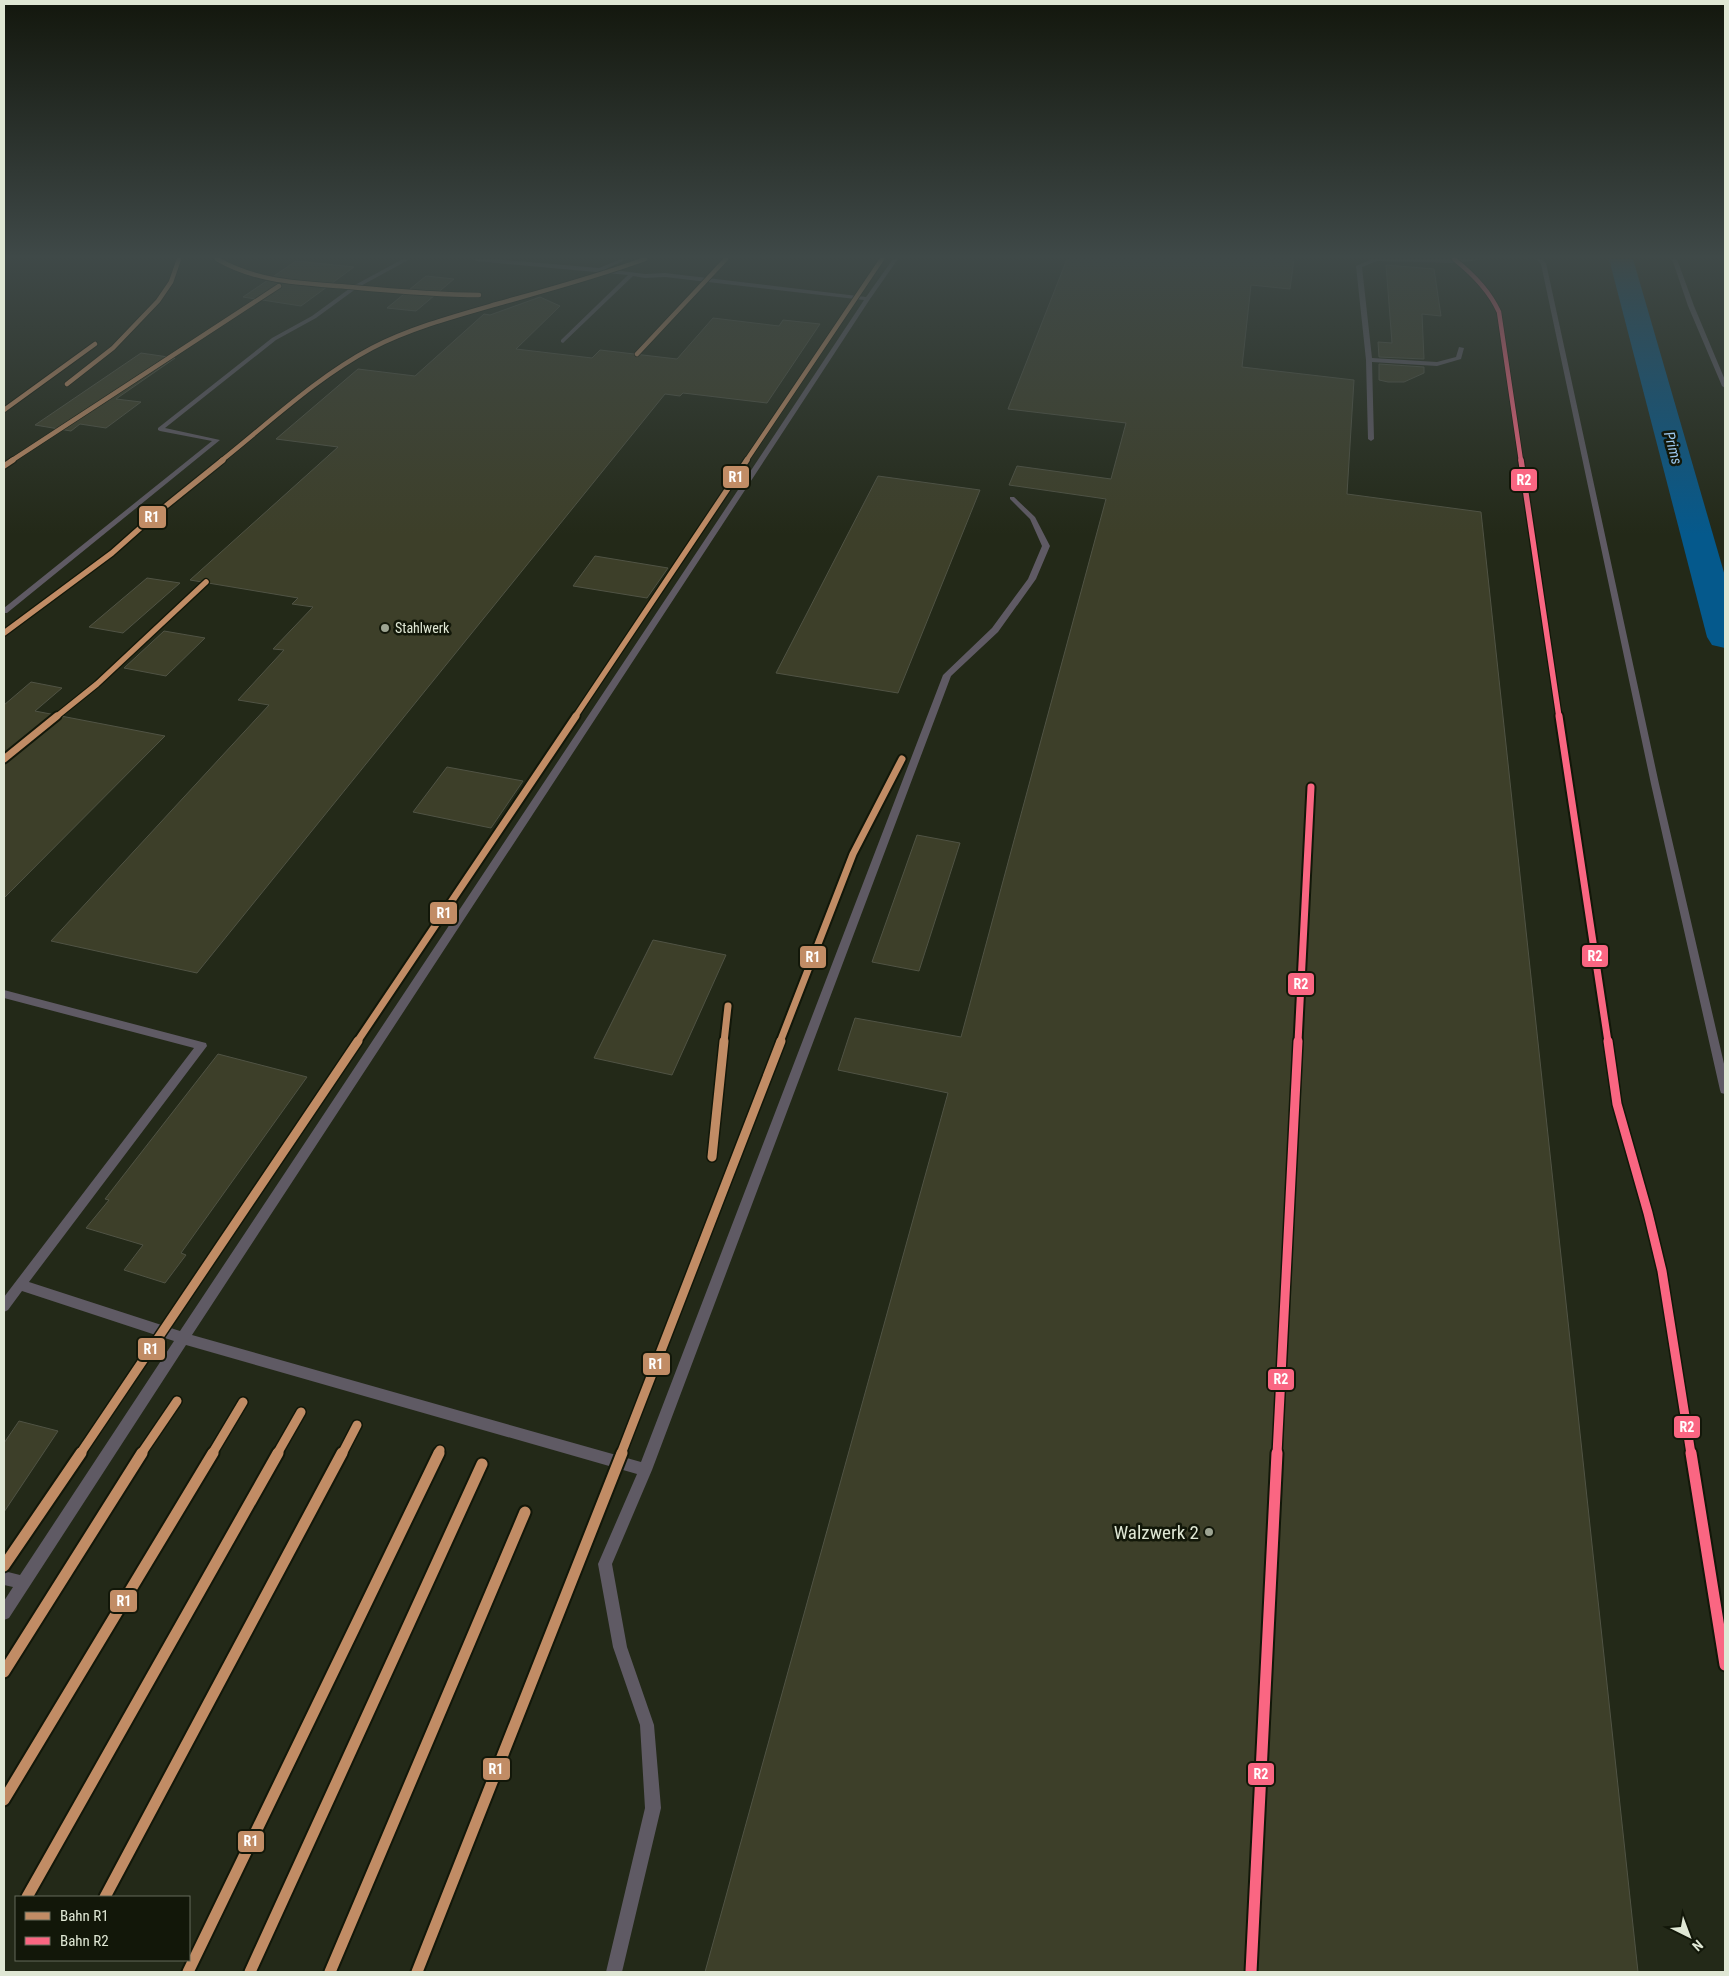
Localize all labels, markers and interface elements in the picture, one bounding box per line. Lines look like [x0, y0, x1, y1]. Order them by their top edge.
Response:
water label: Prims [1660, 430, 1686, 467]
line badge: R1 [722, 465, 750, 489]
line badge: R2 [1510, 468, 1538, 492]
text: R1 [729, 469, 743, 485]
text: R2 [1517, 472, 1531, 488]
line badge: R1 [138, 505, 167, 529]
text: R1 [145, 509, 159, 525]
place label: Stahlwerk [395, 620, 450, 636]
marker: Stahlwerk [379, 622, 391, 634]
line badge: R1 [429, 901, 458, 925]
text: R1 [437, 905, 451, 921]
line badge: R2 [1581, 944, 1609, 968]
line badge: R1 [799, 945, 827, 969]
text: R2 [1588, 948, 1602, 964]
text: R1 [806, 949, 820, 965]
line badge: R2 [1287, 972, 1315, 996]
text: R2 [1294, 976, 1308, 992]
line badge: R1 [137, 1337, 166, 1361]
text: R1 [144, 1341, 158, 1357]
line badge: R1 [642, 1352, 671, 1376]
text: R1 [649, 1356, 663, 1372]
line badge: R2 [1267, 1368, 1295, 1391]
text: R2 [1274, 1371, 1288, 1387]
line badge: R2 [1673, 1415, 1701, 1439]
text: R2 [1680, 1419, 1694, 1435]
place label: Walzwerk 2 [1114, 1521, 1199, 1544]
marker: Walzwerk 2 [1203, 1526, 1215, 1538]
line badge: R1 [109, 1589, 138, 1613]
text: R1 [117, 1593, 131, 1609]
line badge: R1 [482, 1757, 511, 1781]
text: R1 [489, 1761, 503, 1777]
line badge: R2 [1247, 1762, 1275, 1786]
text: R2 [1254, 1766, 1268, 1782]
line badge: R1 [237, 1830, 265, 1853]
text: R1 [244, 1833, 258, 1849]
legend [15, 1896, 190, 1961]
text: Bahn R1 [60, 1907, 109, 1925]
north arrow [1664, 1911, 1714, 1961]
text: Bahn R2 [60, 1932, 109, 1950]
text: N [1689, 1937, 1706, 1954]

